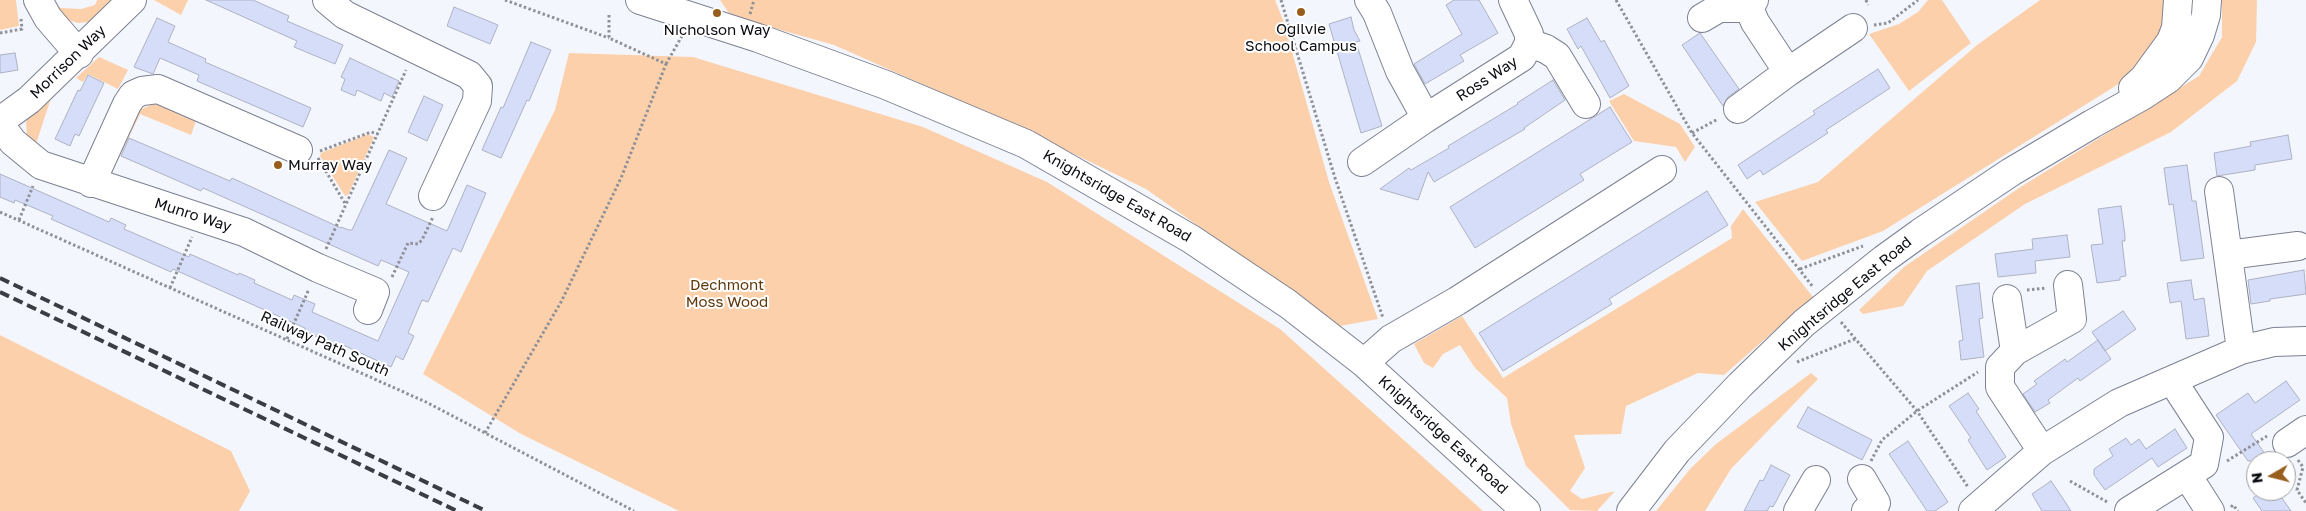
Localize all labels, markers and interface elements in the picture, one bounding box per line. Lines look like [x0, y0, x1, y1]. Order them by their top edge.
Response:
marker: Ogilvie School Campus [1295, 6, 1307, 18]
marker: Nicholson Way [711, 7, 723, 19]
place label: Ogilvie School Campus [1245, 20, 1357, 55]
place label: Nicholson Way [664, 21, 770, 39]
street label: Morrison Way [27, 22, 109, 102]
street label: Ross Way [1453, 53, 1521, 105]
street label: Knightsridge East Road [1040, 146, 1194, 246]
place label: Murray Way [288, 156, 372, 174]
marker: Murray Way [272, 159, 284, 171]
street label: Munro Way [152, 194, 234, 236]
street label: Knightsridge East Road [1775, 233, 1915, 355]
park label: Dechmont Moss Wood [686, 276, 768, 311]
street label: Railway Path South [258, 307, 392, 381]
street label: Knightsridge East Road [1374, 372, 1512, 498]
north arrow [2246, 451, 2296, 501]
text: N [2247, 472, 2266, 484]

